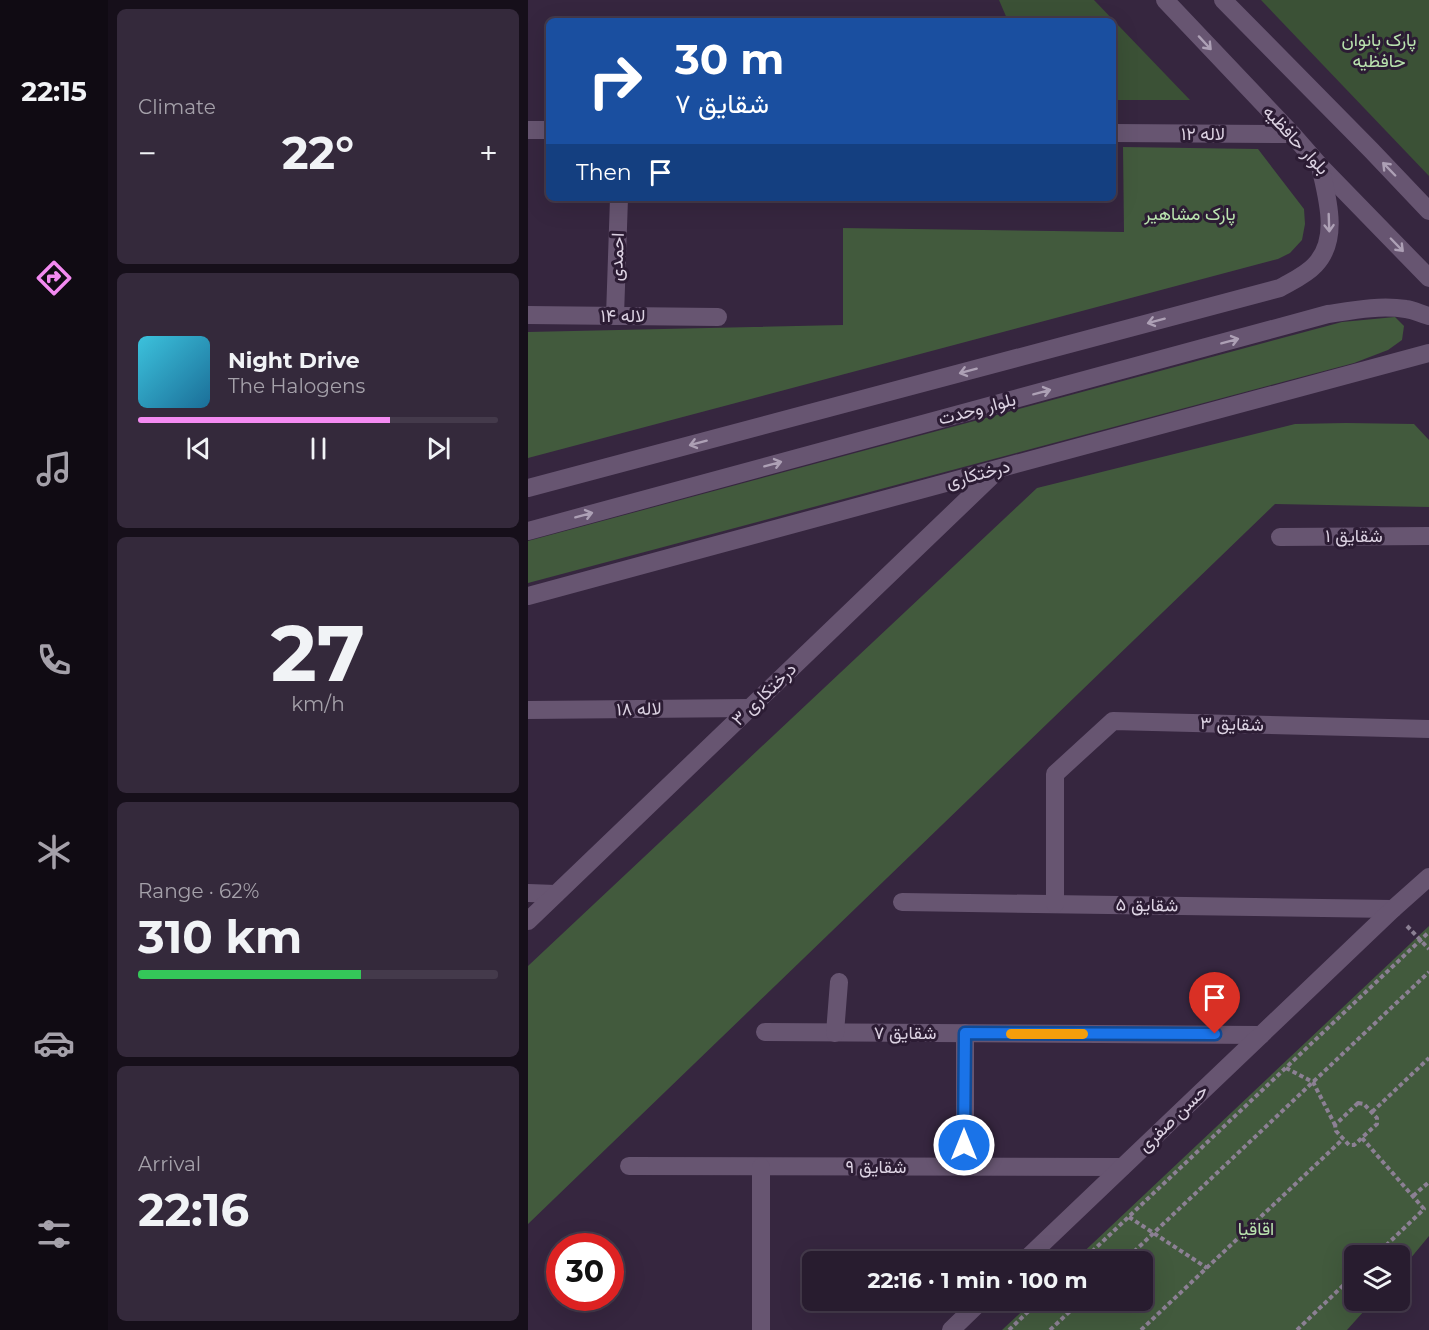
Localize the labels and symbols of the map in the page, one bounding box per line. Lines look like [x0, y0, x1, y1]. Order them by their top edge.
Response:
park label: پارک بانوان حافظیه [1342, 29, 1416, 72]
one-way arrow [1198, 35, 1213, 50]
street label: بلوار حافظیه [1258, 101, 1334, 179]
street label: لاله ۱۲ [1181, 123, 1225, 145]
one-way arrow [1381, 161, 1396, 176]
park label: پارک مشاهیر [1143, 203, 1236, 226]
one-way arrow [1323, 213, 1334, 233]
street label: احمدی [605, 232, 629, 282]
one-way arrow [1390, 238, 1404, 253]
street label: لاله ۱۴ [601, 305, 645, 327]
one-way arrow [1147, 316, 1166, 328]
one-way arrow [1220, 334, 1239, 346]
one-way arrow [958, 366, 977, 378]
one-way arrow [1032, 385, 1051, 397]
street label: بلوار وحدت [936, 388, 1018, 430]
one-way arrow [689, 437, 708, 449]
street label: درختکاری [944, 455, 1012, 493]
one-way arrow [763, 458, 782, 470]
one-way arrow [575, 509, 594, 521]
street label: شقایق ۱ [1325, 525, 1383, 547]
street label: درختکاری ۳ [727, 658, 801, 730]
street label: لاله ۱۸ [616, 698, 662, 720]
street label: شقایق ۳ [1200, 712, 1264, 736]
street label: شقایق ۵ [1115, 893, 1179, 917]
pin [1189, 972, 1240, 1034]
street label: شقایق ۷ [874, 1022, 936, 1044]
street label: حسن صفری [1133, 1079, 1213, 1157]
position arrow [932, 1113, 996, 1177]
street label: شقایق ۹ [846, 1156, 906, 1178]
park label: اقاقیا [1238, 1218, 1274, 1240]
speed limit sign: 30 [546, 1233, 624, 1311]

